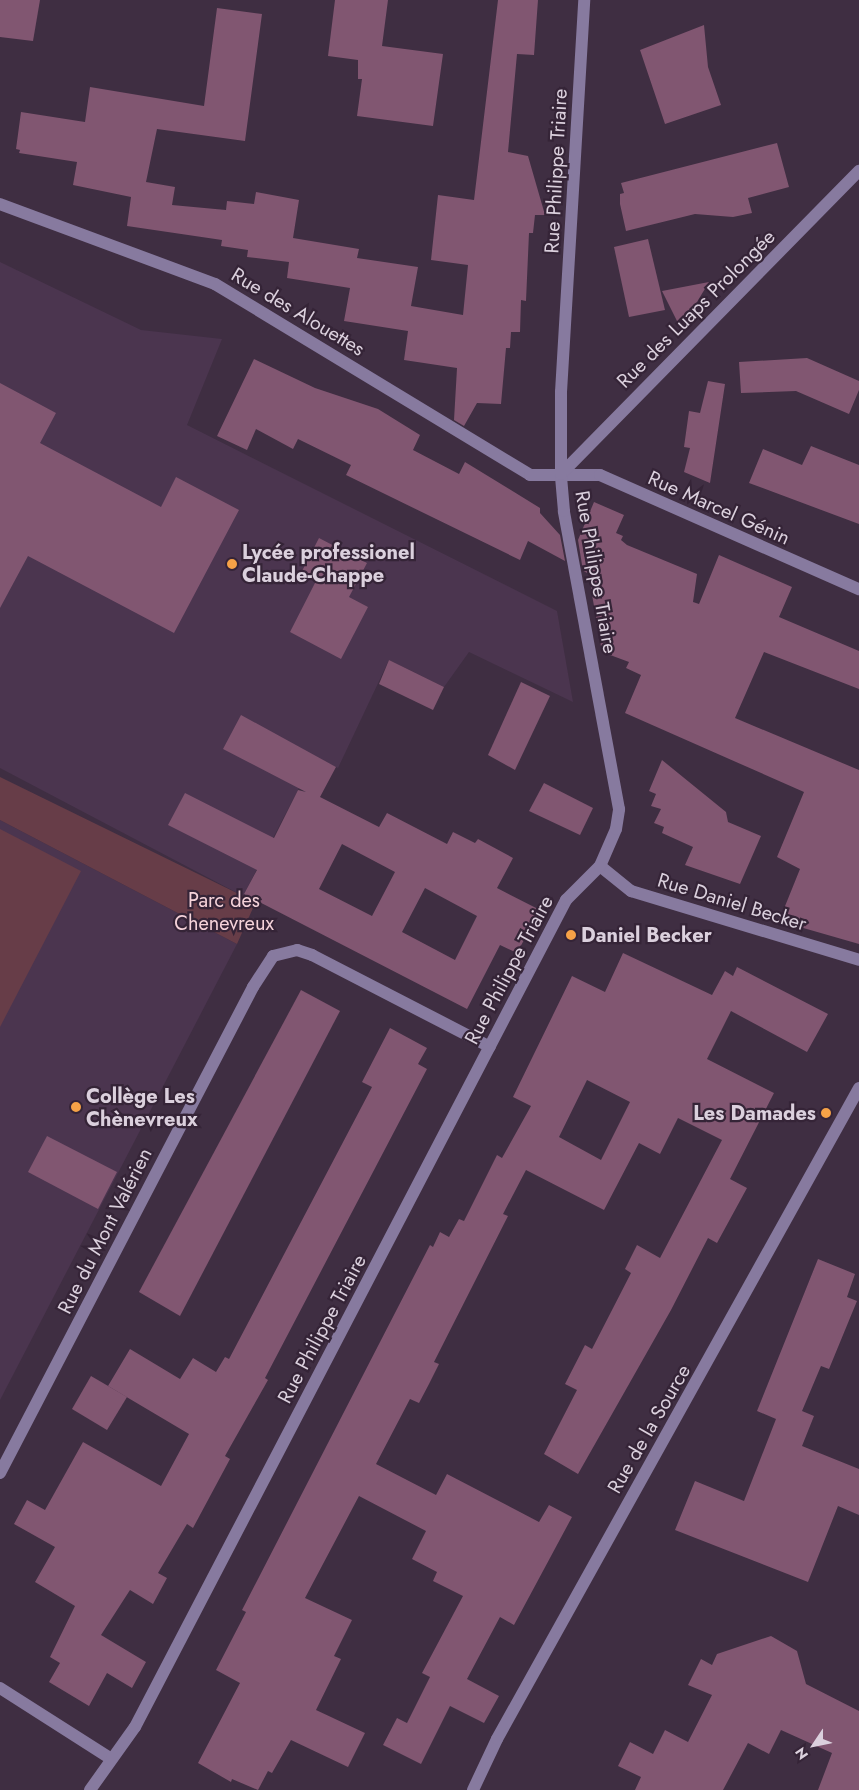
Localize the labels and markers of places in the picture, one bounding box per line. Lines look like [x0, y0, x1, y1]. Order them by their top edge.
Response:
place label: Lycée professionel Claude-Chappe [242, 540, 415, 587]
marker: Lycée professionel Claude-Chappe [226, 558, 238, 570]
place label: Daniel Becker [581, 923, 712, 947]
marker: Daniel Becker [565, 929, 577, 941]
place label: Collège Les Chènevreux [86, 1084, 198, 1131]
marker: Collège Les Chènevreux [70, 1101, 82, 1113]
place label: Les Damades [693, 1101, 816, 1125]
marker: Les Damades [820, 1107, 832, 1119]

